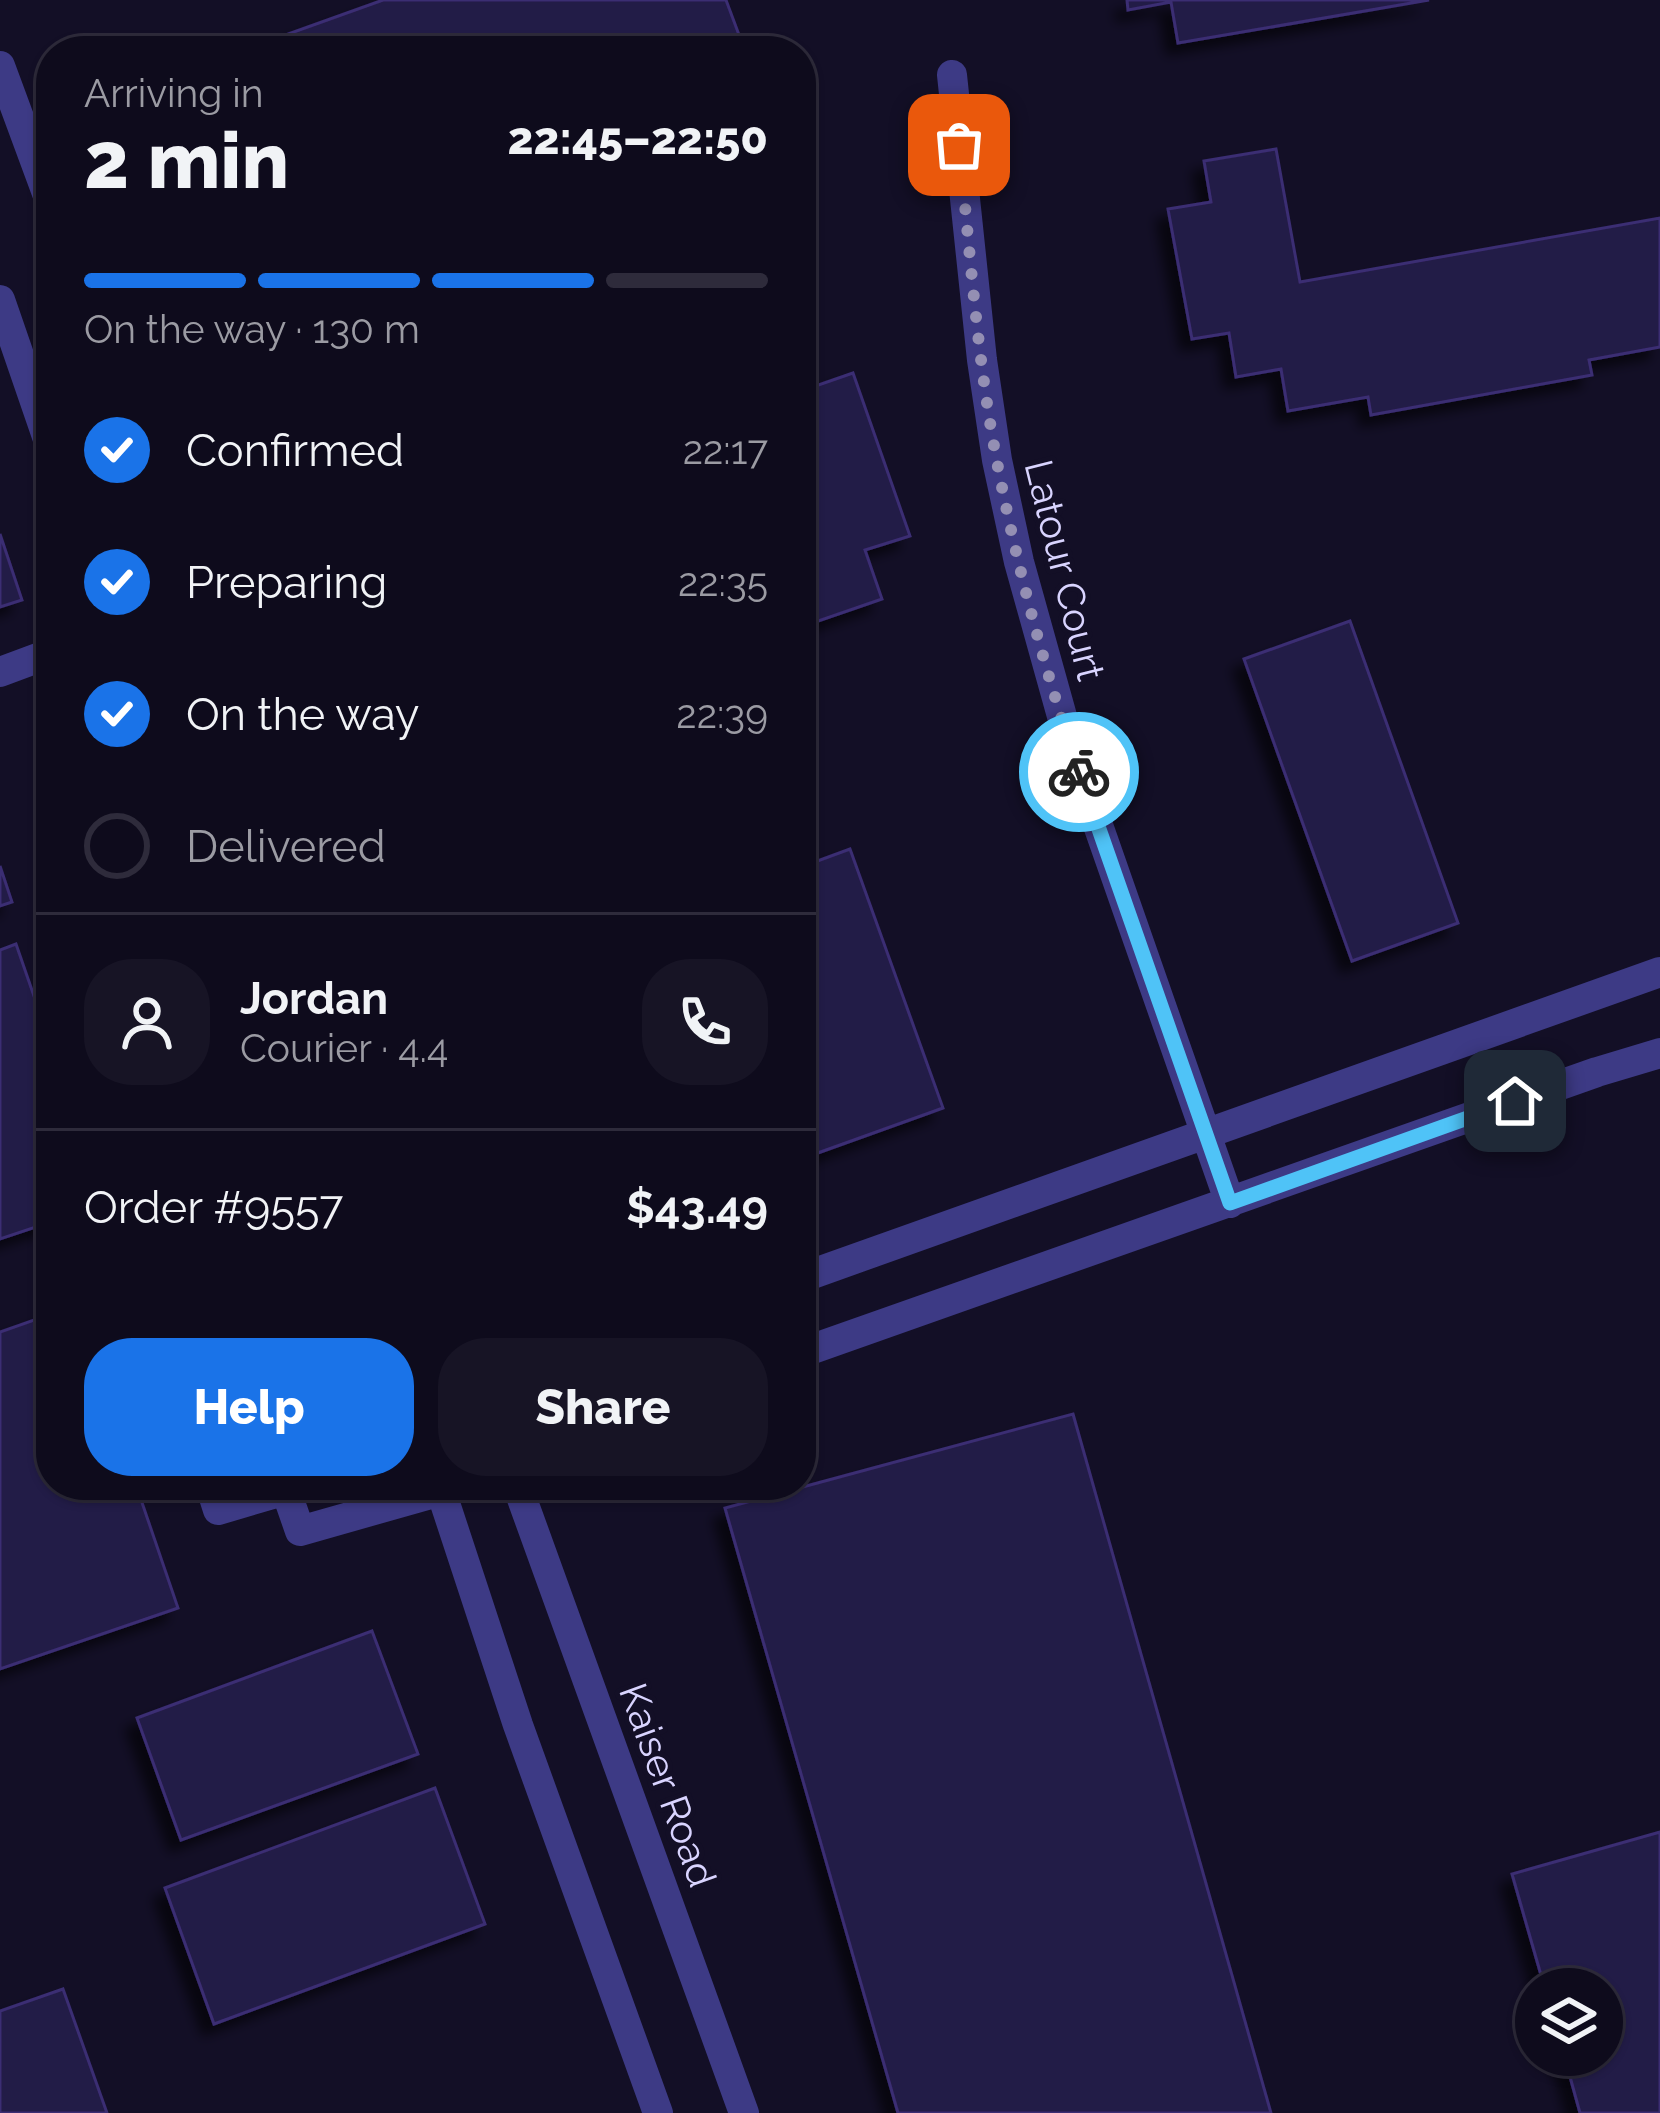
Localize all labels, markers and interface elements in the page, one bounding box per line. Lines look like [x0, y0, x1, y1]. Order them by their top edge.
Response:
text: Arriving in [84, 70, 264, 116]
pin [908, 94, 1010, 196]
text: 22:45–22:50 [507, 112, 768, 165]
icon: bag [926, 112, 992, 178]
text: 2 min [84, 115, 289, 206]
text: On the way · 130 m [84, 306, 420, 352]
icon: check [84, 417, 150, 483]
text: Confirmed [186, 424, 404, 477]
text: 22:17 [683, 427, 768, 473]
street label: Latour Court [1015, 455, 1115, 685]
icon: check [84, 549, 150, 615]
text: Preparing [186, 556, 387, 609]
text: 22:35 [678, 559, 768, 605]
icon: check [84, 681, 150, 747]
text: On the way [186, 688, 420, 741]
text: 22:39 [676, 691, 768, 737]
courier [1019, 712, 1139, 832]
icon: bike [1046, 739, 1112, 805]
text: Delivered [186, 820, 386, 873]
button: person [84, 959, 210, 1085]
button: phone [642, 959, 768, 1085]
text: Jordan [240, 972, 388, 1025]
text: Courier · 4.4 [240, 1025, 448, 1071]
pin [1464, 1050, 1566, 1152]
icon: home [1482, 1068, 1548, 1134]
text: Order #9557 [84, 1181, 343, 1234]
text: $43.49 [626, 1181, 768, 1234]
button: Help [84, 1338, 414, 1476]
button: Share [438, 1338, 768, 1476]
street label: Kaiser Road [610, 1677, 726, 1893]
map controls [1515, 1968, 1623, 2076]
button: layers [1515, 1968, 1623, 2076]

